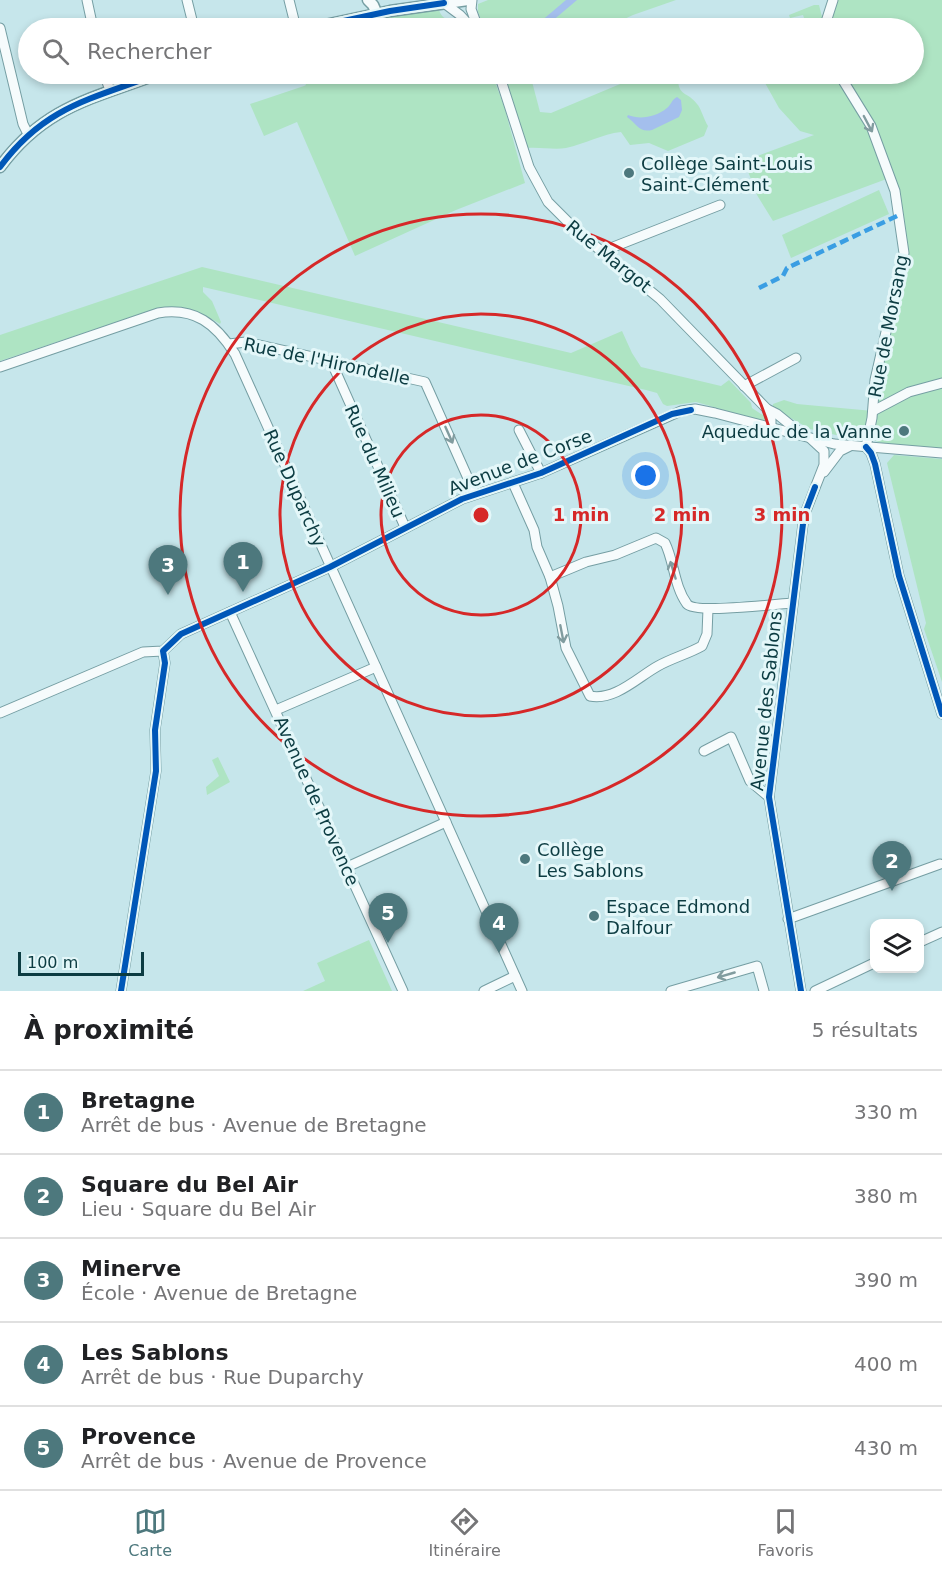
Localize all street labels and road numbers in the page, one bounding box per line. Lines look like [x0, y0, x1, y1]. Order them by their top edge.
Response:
street label: Rue Margot [562, 215, 656, 297]
street label: Rue de Morsang [864, 253, 912, 399]
street label: Rue de l'Hirondelle [242, 333, 412, 389]
street label: Rue du Milieu [341, 401, 409, 521]
street label: Avenue de Corse [445, 425, 595, 499]
street label: Rue Duparchy [260, 426, 330, 550]
street label: Avenue des Sablons [746, 610, 786, 792]
street label: Avenue de Provence [270, 713, 364, 889]

